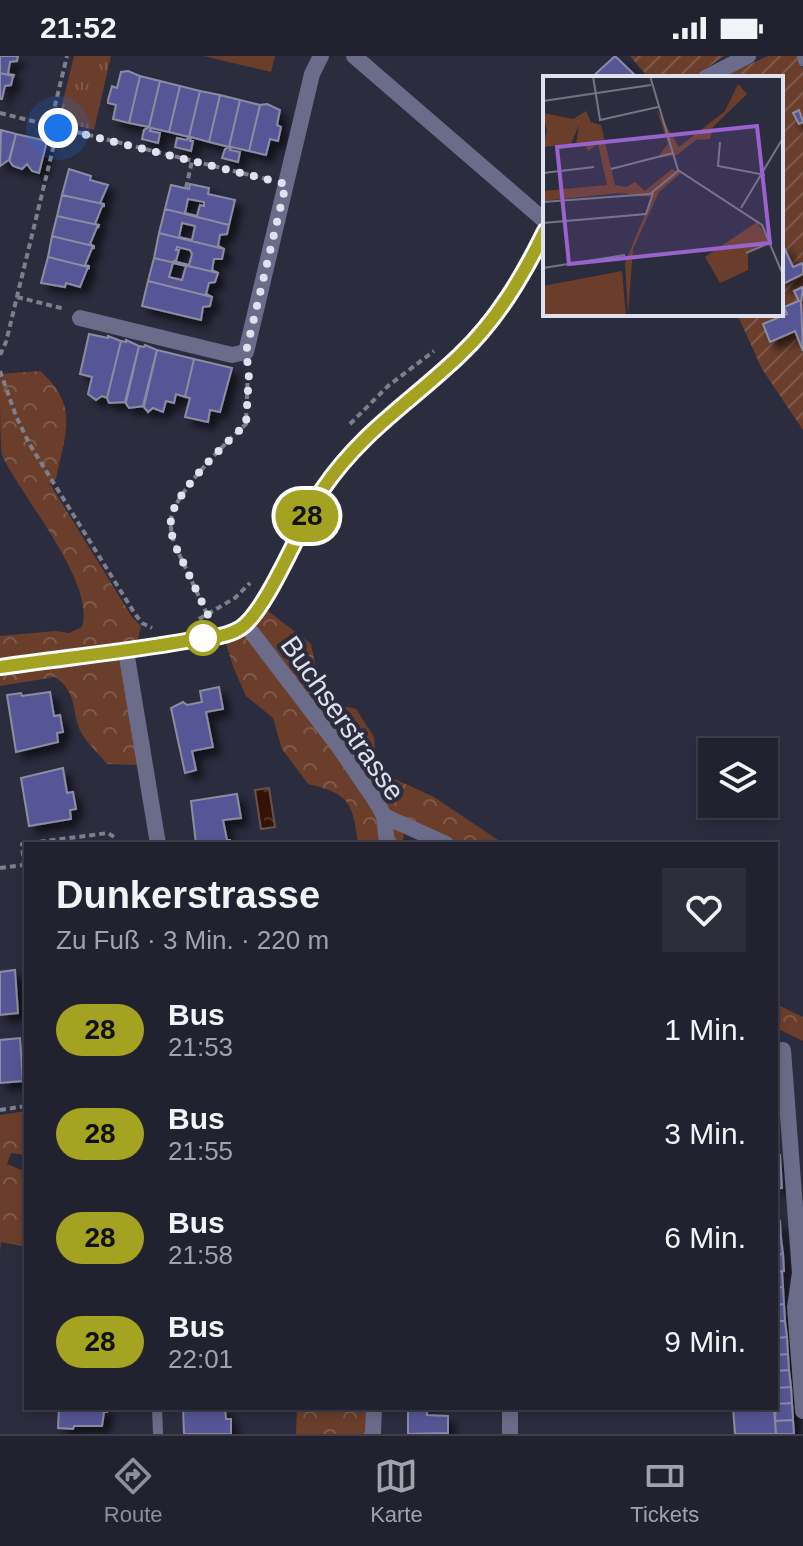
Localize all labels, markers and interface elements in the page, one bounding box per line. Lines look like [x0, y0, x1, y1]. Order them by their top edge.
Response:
text: 21:52 [40, 11, 117, 44]
inset map [543, 76, 783, 316]
your location [38, 108, 78, 148]
line badge: 28 [271, 490, 343, 542]
text: 28 [291, 500, 323, 531]
unlabelled marker [186, 621, 220, 655]
street label: Buchserstrasse [275, 630, 411, 806]
map controls [698, 738, 778, 818]
button: layers [698, 738, 778, 818]
button: heart [662, 868, 746, 952]
text: Dunkerstrasse [56, 874, 320, 916]
text: Zu Fuß · 3 Min. · 220 m [56, 925, 329, 955]
text: Bus [168, 998, 225, 1031]
text: 1 Min. [664, 1013, 746, 1046]
text: 28 [84, 1014, 116, 1045]
text: 21:53 [168, 1032, 233, 1062]
text: Bus [168, 1102, 225, 1135]
text: 3 Min. [664, 1117, 746, 1150]
text: 28 [84, 1118, 116, 1149]
text: 21:55 [168, 1136, 233, 1166]
text: Bus [168, 1206, 225, 1239]
text: 6 Min. [664, 1221, 746, 1254]
text: 28 [84, 1222, 116, 1253]
text: 21:58 [168, 1240, 233, 1270]
text: Bus [168, 1310, 225, 1343]
text: 9 Min. [664, 1325, 746, 1358]
text: 28 [84, 1326, 116, 1357]
text: 22:01 [168, 1344, 233, 1374]
tab: Route [104, 1454, 163, 1528]
tab: Karte [370, 1454, 423, 1528]
tab: Tickets [630, 1454, 699, 1528]

